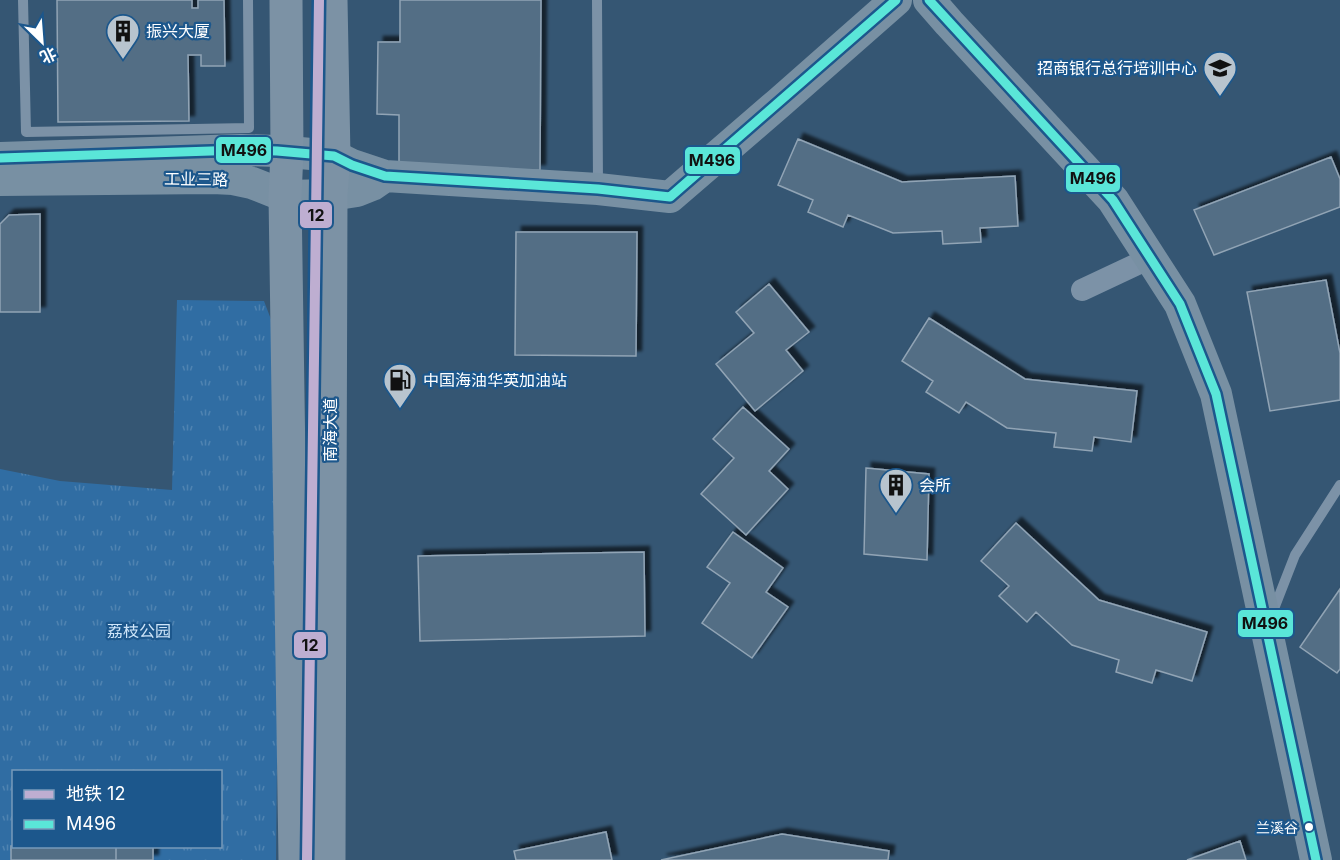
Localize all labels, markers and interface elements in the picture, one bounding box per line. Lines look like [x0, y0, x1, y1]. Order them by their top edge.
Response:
north arrow [12, 12, 72, 72]
building icon: 振兴大厦 [105, 13, 141, 60]
place label: 振兴大厦 [146, 21, 210, 41]
text: 北 [37, 43, 60, 68]
school or university icon: 招商银行总行培训中心 [1202, 50, 1238, 97]
place label: 招商银行总行培训中心 [1037, 58, 1197, 78]
line badge: M496 [215, 136, 272, 164]
text: M496 [221, 140, 267, 160]
line badge: M496 [684, 146, 741, 175]
text: M496 [689, 150, 735, 170]
line badge: M496 [1065, 164, 1121, 193]
street label: 工业三路 [164, 168, 228, 190]
text: M496 [1070, 168, 1116, 188]
line badge: 12 [299, 201, 333, 229]
text: 12 [308, 205, 324, 225]
fuel station icon: 中国海油华英加油站 [382, 362, 418, 409]
place label: 中国海油华英加油站 [423, 370, 567, 390]
street label: 南海大道 [320, 398, 340, 462]
building icon: 会所 [878, 467, 914, 514]
place label: 会所 [919, 475, 951, 495]
line badge: M496 [1237, 609, 1294, 638]
text: M496 [1242, 613, 1288, 633]
park label: 荔枝公园 [107, 621, 171, 641]
line badge: 12 [293, 631, 327, 659]
text: 12 [302, 635, 318, 655]
legend [12, 770, 222, 848]
text: 地铁 12 [66, 783, 125, 804]
text: M496 [66, 813, 116, 834]
place label: 兰溪谷 [1256, 819, 1298, 836]
marker: 兰溪谷 [1303, 821, 1315, 833]

